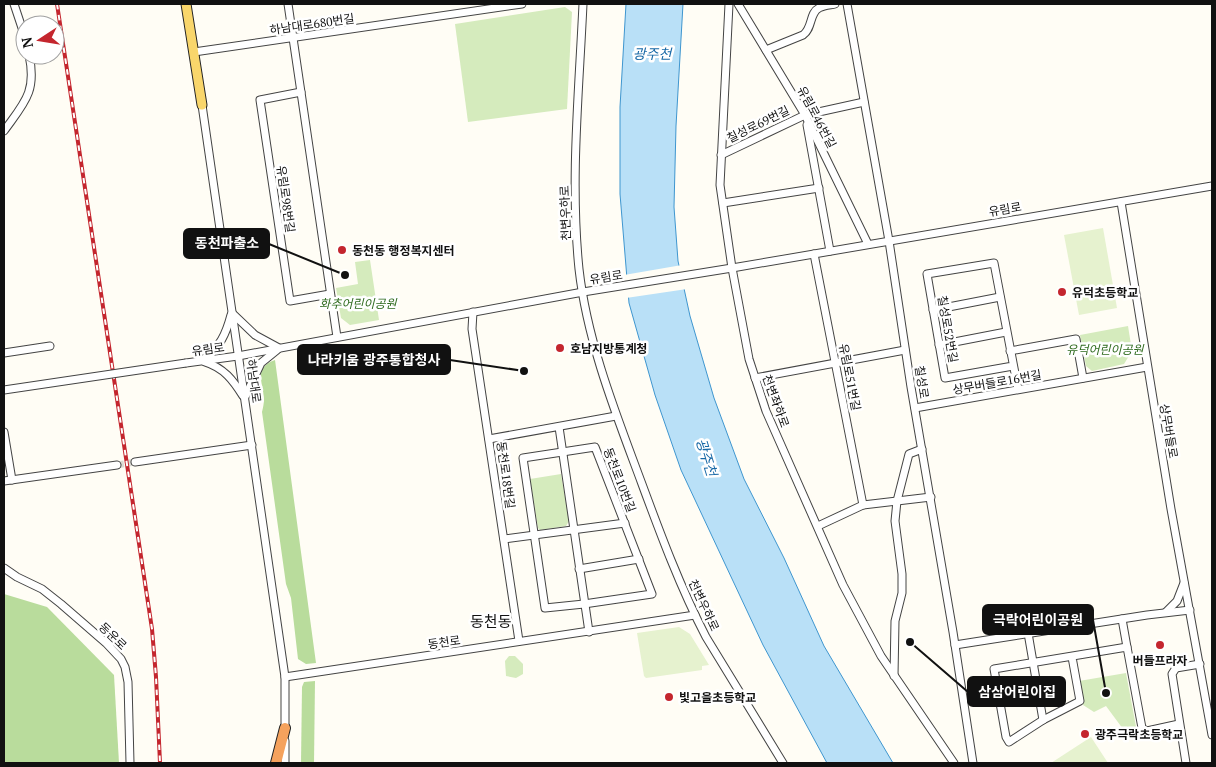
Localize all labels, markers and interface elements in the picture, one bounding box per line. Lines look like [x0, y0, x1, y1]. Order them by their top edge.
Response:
street label: 하남대로680번길 [269, 11, 355, 37]
north arrow [15, 15, 65, 65]
text: N [16, 35, 37, 50]
water label: 광주천 [633, 44, 672, 63]
street label: 유림로46번길 [794, 83, 840, 151]
street label: 칠성로69번길 [724, 102, 792, 146]
street label: 유림로98번길 [274, 164, 298, 234]
street label: 천변우하로 [557, 185, 573, 241]
street label: 유림로 [987, 199, 1023, 219]
callout: 동천파출소 [184, 229, 269, 258]
text: 동천파출소 [195, 233, 259, 252]
place label: 동천동 행정복지센터 [352, 243, 455, 258]
marker: 동천동 행정복지센터 [336, 244, 348, 256]
street label: 유림로 [588, 267, 624, 287]
place label: 유덕초등학교 [1072, 285, 1138, 300]
marker: 유덕초등학교 [1056, 286, 1068, 298]
street label: 칠성로52번길 [935, 294, 961, 364]
park label: 화추어린이공원 [319, 296, 398, 311]
street label: 유림로 [191, 339, 225, 359]
place label: 호남지방통계청 [570, 341, 647, 356]
marker: 호남지방통계청 [554, 342, 566, 354]
street label: 유림로51번길 [836, 342, 864, 412]
park label: 유덕어린이공원 [1066, 342, 1145, 357]
callout: 나라키움 광주통합청사 [298, 345, 450, 374]
text: 나라키움 광주통합청사 [308, 350, 440, 369]
street label: 하남대로 [243, 358, 265, 404]
street label: 칠성로 [912, 364, 932, 400]
street label: 상무버들로16번길 [951, 367, 1043, 397]
street label: 천변좌하로 [760, 372, 792, 430]
street label: 상무버들로 [1157, 403, 1181, 459]
water label: 광주천 [692, 436, 722, 479]
street label: 동천로18번길 [494, 440, 518, 510]
street label: 동천로10번길 [601, 446, 639, 514]
street label: 천변우하로 [686, 577, 722, 633]
callout: 극락어린이공원 [983, 605, 1093, 634]
text: 극락어린이공원 [993, 610, 1083, 629]
district label: 동천동 [470, 611, 512, 631]
street label: 동운로 [96, 619, 130, 653]
street label: 동천로 [427, 632, 461, 652]
marker: 버들프라자 [1154, 639, 1166, 651]
place label: 버들프라자 [1132, 653, 1188, 668]
callout: 삼삼어린이집 [968, 677, 1065, 706]
text: 삼삼어린이집 [978, 682, 1056, 701]
place label: 빛고을초등학교 [679, 690, 756, 705]
marker: 빛고을초등학교 [663, 691, 675, 703]
place label: 광주극락초등학교 [1095, 727, 1183, 742]
marker: 광주극락초등학교 [1079, 728, 1091, 740]

